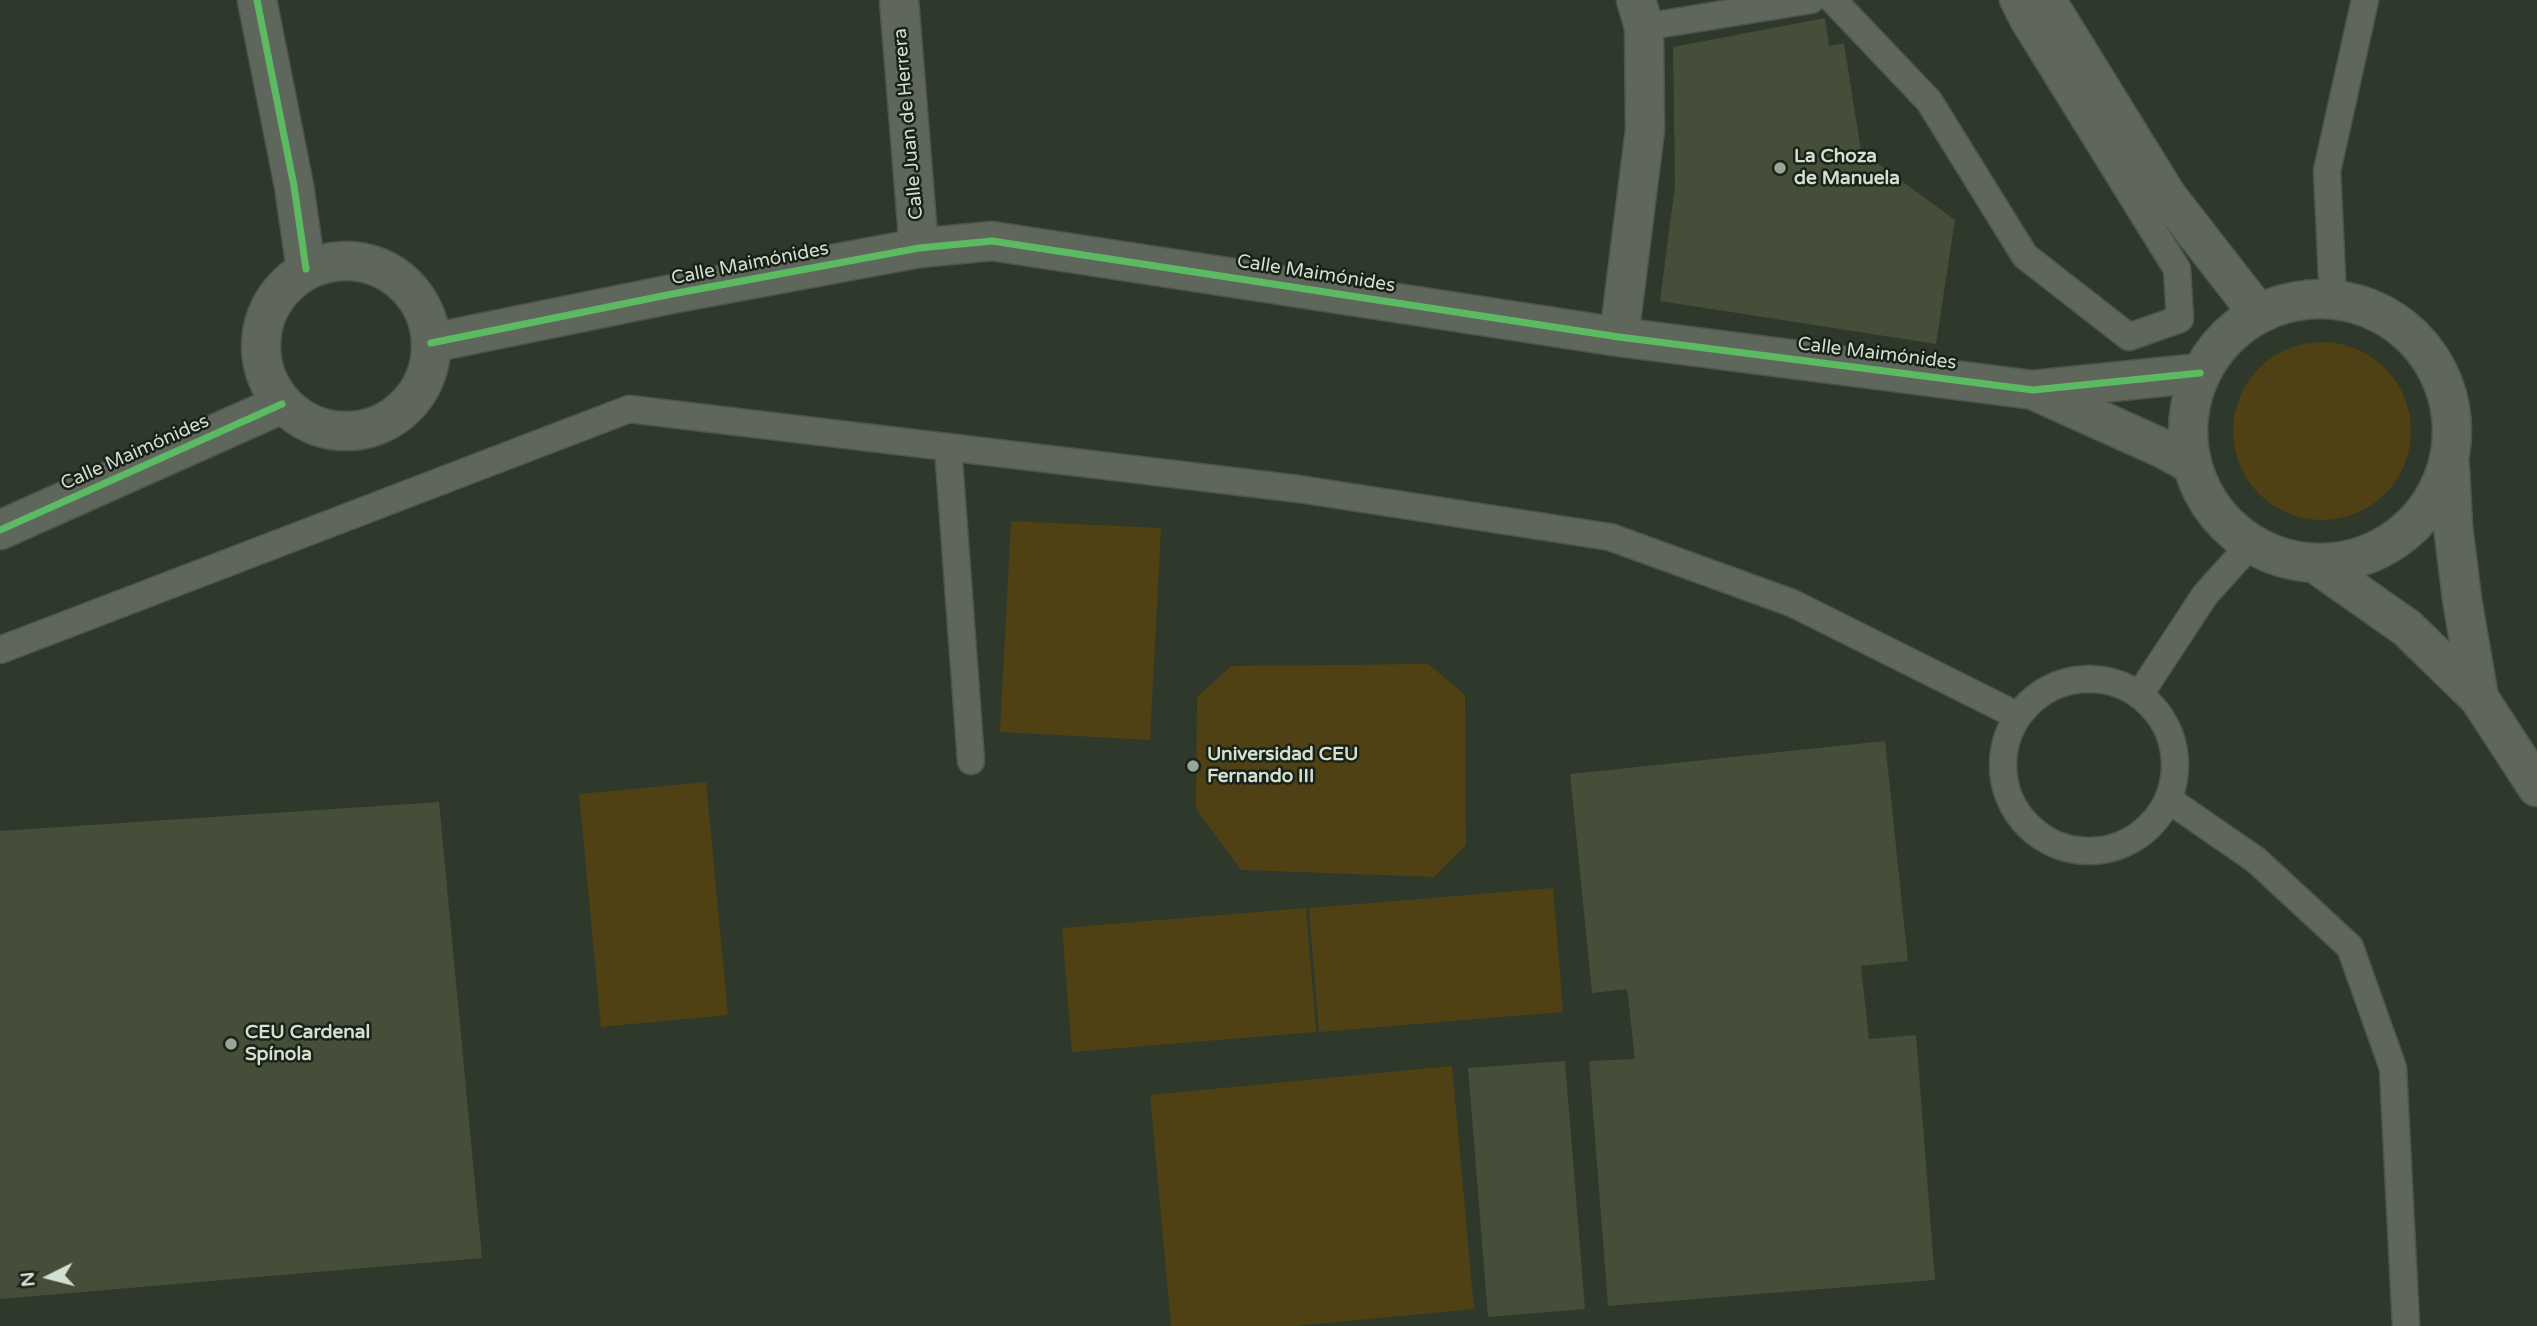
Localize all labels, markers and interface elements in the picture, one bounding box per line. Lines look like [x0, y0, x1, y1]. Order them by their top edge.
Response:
street label: Calle Juan de Herrera [889, 27, 929, 221]
place label: La Choza de Manuela [1794, 146, 1900, 190]
marker: La Choza de Manuela [1772, 160, 1788, 176]
street label: Calle Maimónides [669, 238, 831, 290]
street label: Calle Maimónides [1235, 250, 1397, 298]
street label: Calle Maimónides [1796, 333, 1958, 375]
street label: Calle Maimónides [57, 410, 213, 496]
place label: Universidad CEU Fernando III [1207, 744, 1359, 788]
marker: Universidad CEU Fernando III [1185, 758, 1201, 774]
place label: CEU Cardenal Spínola [245, 1022, 370, 1066]
marker: CEU Cardenal Spínola [223, 1036, 239, 1052]
north arrow [14, 1242, 84, 1312]
text: N [16, 1270, 40, 1288]

